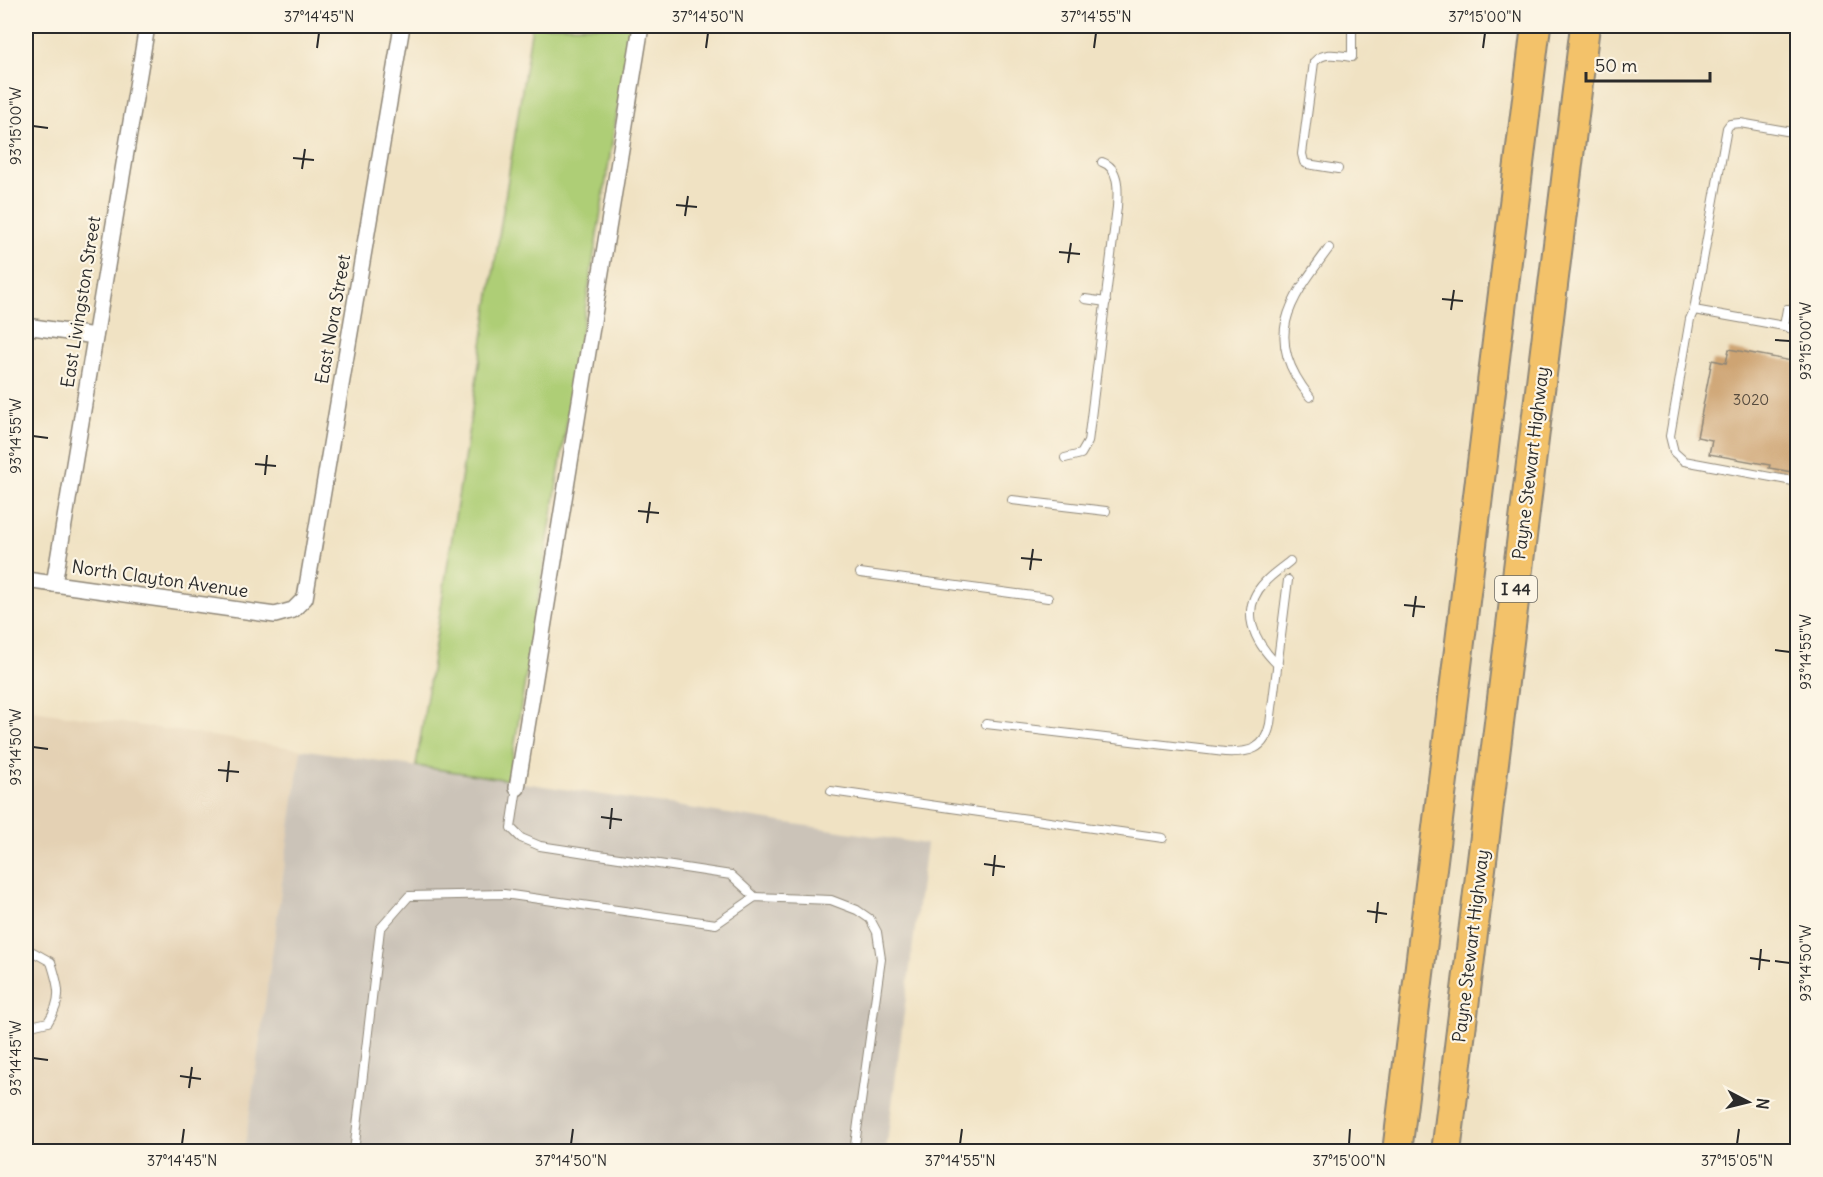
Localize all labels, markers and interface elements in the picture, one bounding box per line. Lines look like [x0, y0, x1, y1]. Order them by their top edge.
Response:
text: 37°14'45"N [284, 7, 354, 26]
text: 37°14'50"N [672, 7, 744, 26]
text: 37°14'55"N [1060, 7, 1132, 26]
text: 37°15'00"N [1448, 7, 1522, 26]
scale bar [1586, 45, 1710, 83]
text: 50 m [1595, 54, 1637, 77]
text: 93°15'00"W [6, 87, 25, 165]
street label: East Livingston Street [56, 215, 105, 389]
street label: East Nora Street [310, 252, 355, 386]
text: 93°15'00"W [1796, 302, 1815, 380]
street label: Payne Stewart Highway [1507, 365, 1554, 561]
house number: 3020 [1733, 390, 1769, 409]
text: 93°14'55"W [6, 398, 25, 474]
street label: North Clayton Avenue [70, 555, 250, 602]
road number: I 44 [1495, 576, 1537, 602]
text: 93°14'55"W [1796, 614, 1815, 690]
text: 93°14'50"W [6, 708, 25, 785]
street label: Payne Stewart Highway [1447, 848, 1494, 1044]
text: 93°14'50"W [1796, 924, 1815, 1001]
text: 93°14'45"W [6, 1020, 25, 1096]
north arrow [1718, 1072, 1778, 1132]
text: N [1752, 1097, 1773, 1111]
text: 37°14'45"N [147, 1151, 217, 1170]
text: 37°14'50"N [535, 1151, 607, 1170]
text: 37°14'55"N [924, 1151, 996, 1170]
text: 37°15'00"N [1312, 1151, 1386, 1170]
text: 37°15'05"N [1701, 1151, 1773, 1170]

